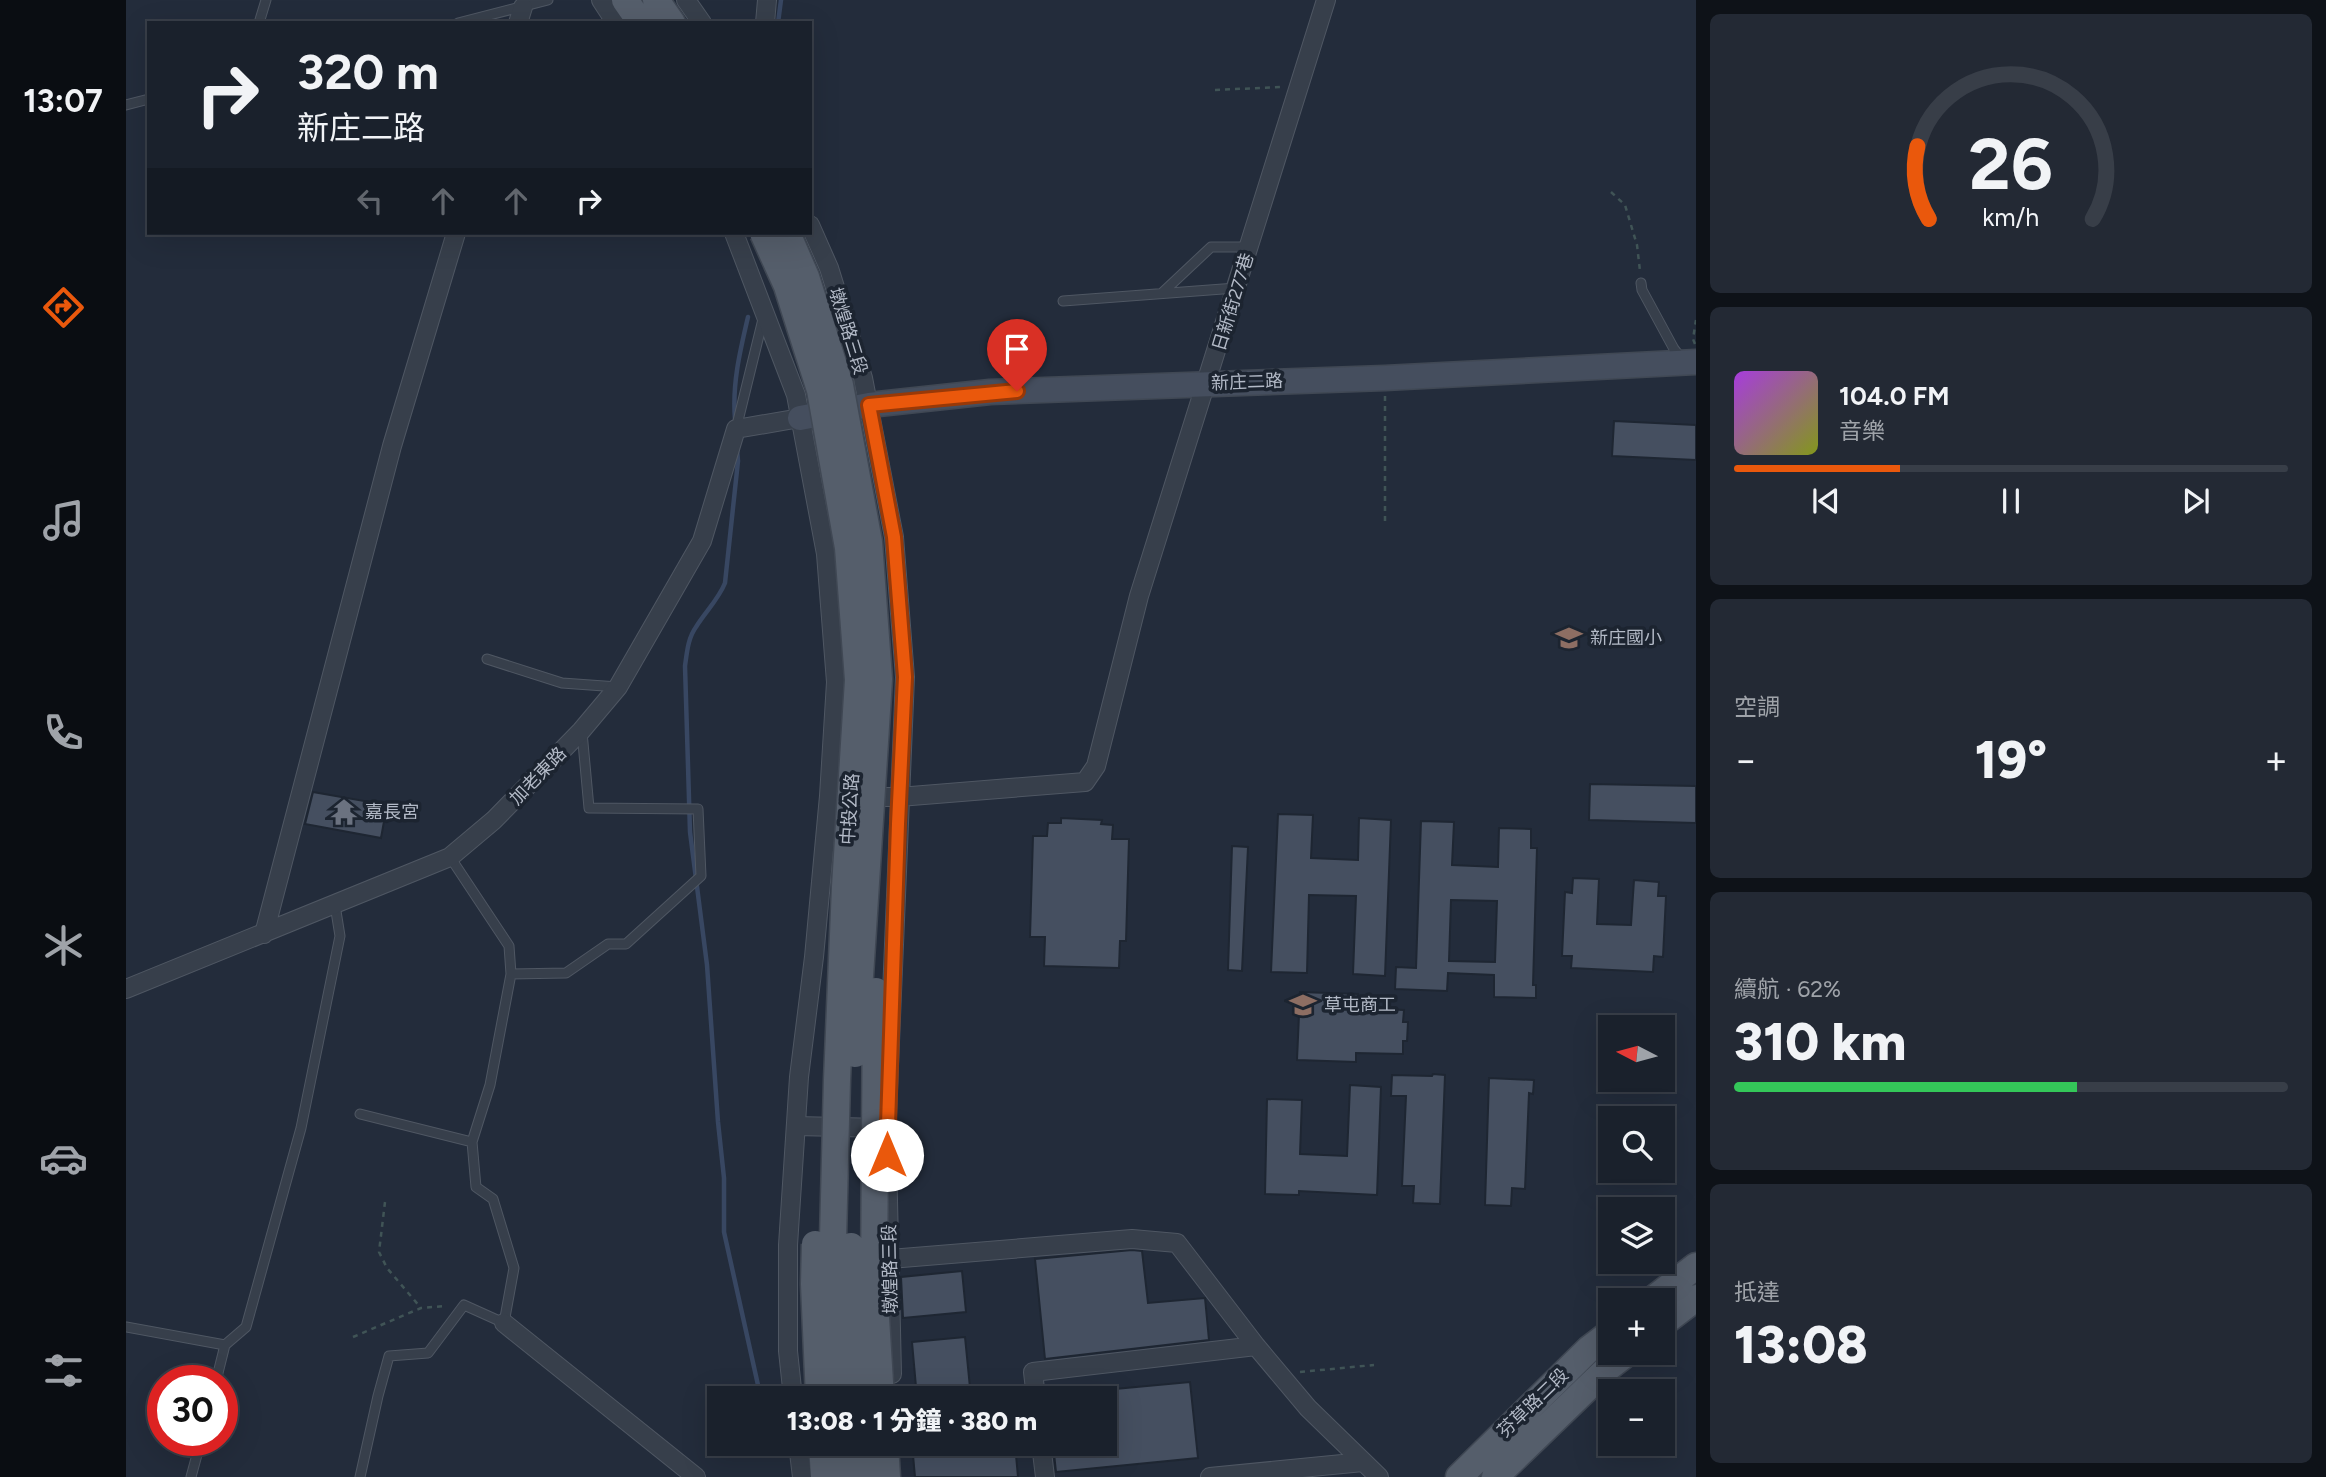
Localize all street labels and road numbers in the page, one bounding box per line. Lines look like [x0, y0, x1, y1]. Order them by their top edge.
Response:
street label: 日新街277巷 [1208, 250, 1258, 354]
street label: 墩煌路三段 [824, 285, 872, 377]
street label: 新庄二路 [1211, 370, 1283, 394]
street label: 加老東路 [505, 742, 571, 810]
street label: 中投公路 [837, 772, 863, 846]
street label: 墩煌路三段 [878, 1224, 902, 1314]
street label: 芬草路二段 [1493, 1364, 1573, 1442]

